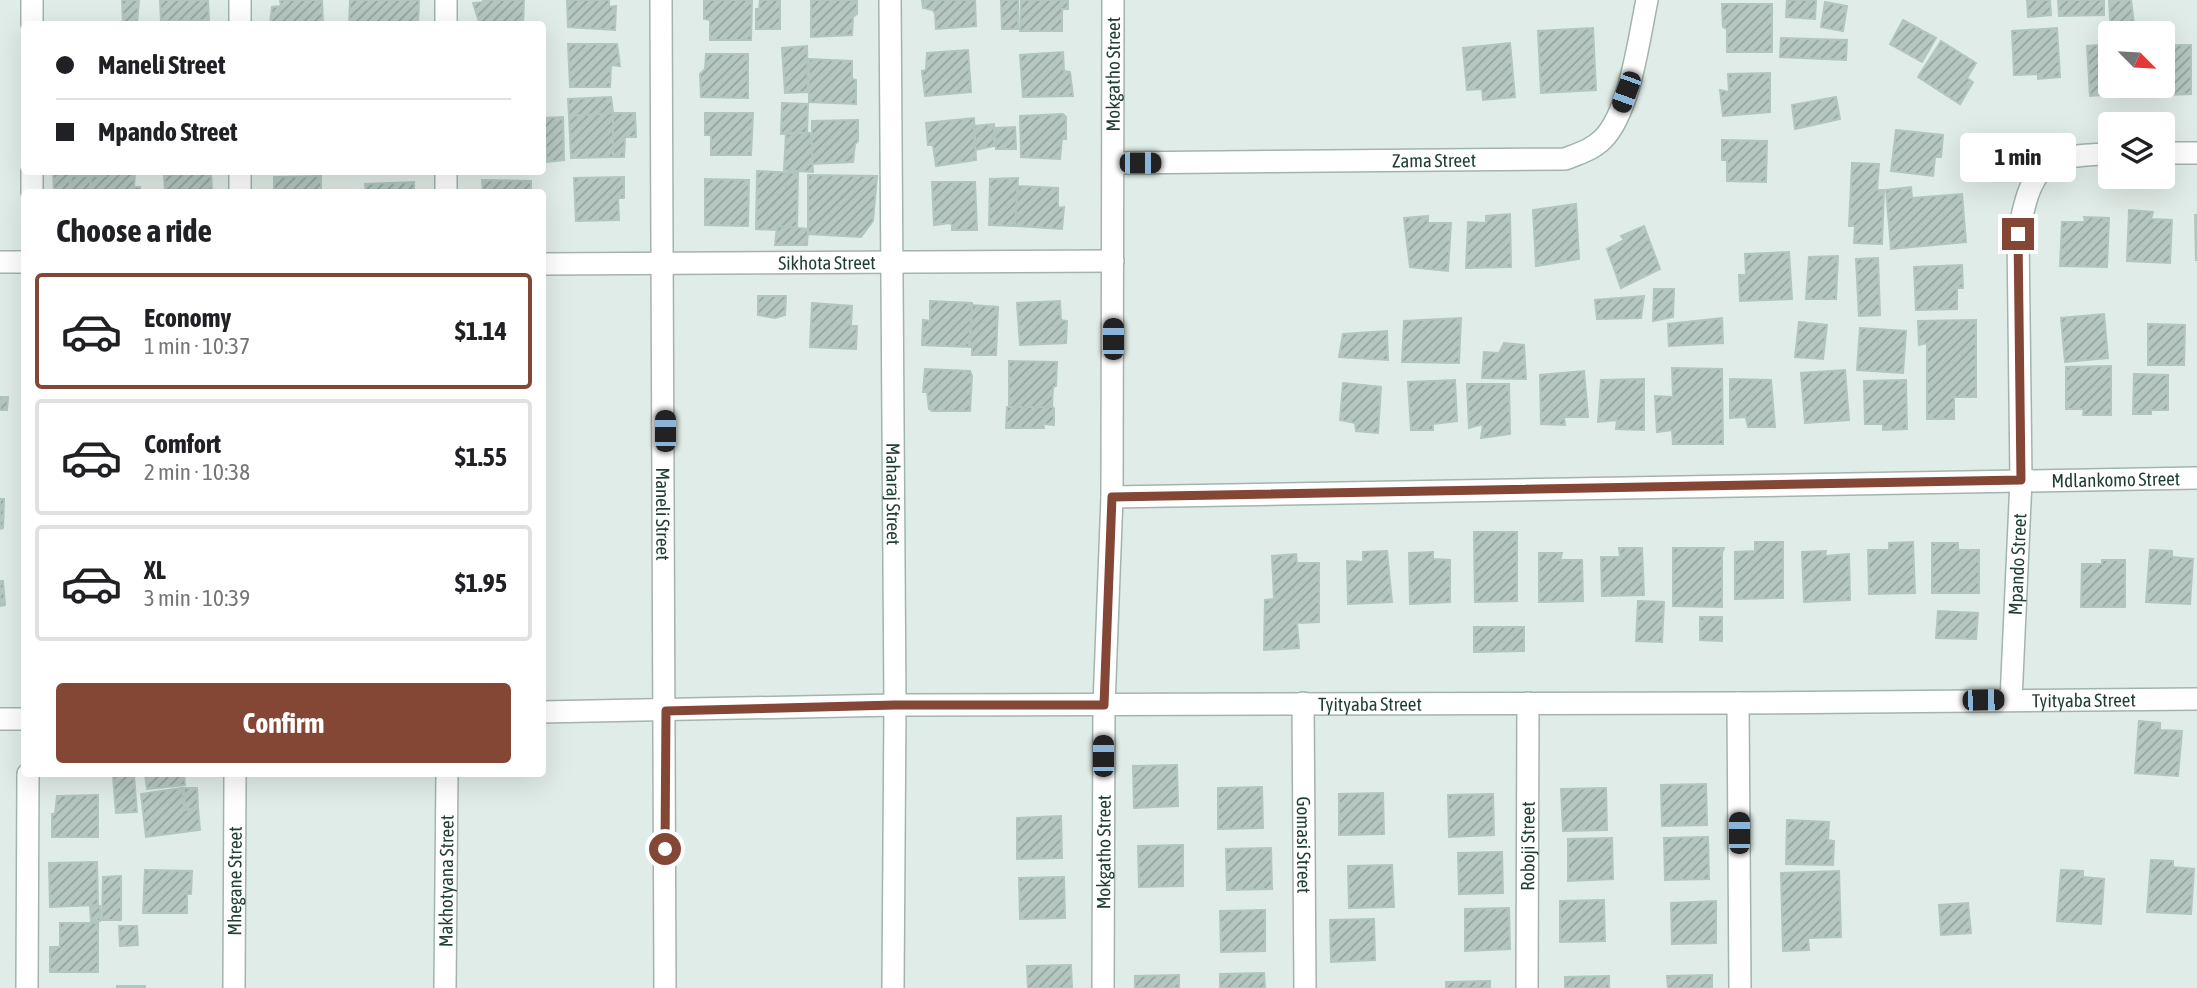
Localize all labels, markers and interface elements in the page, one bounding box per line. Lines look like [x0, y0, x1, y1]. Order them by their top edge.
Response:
street label: Mokgatho Street [1102, 17, 1124, 132]
north arrow [2098, 21, 2175, 98]
map controls [2098, 21, 2175, 189]
text: Maneli Street [98, 50, 225, 80]
car [1609, 69, 1644, 115]
button: layers [2098, 112, 2175, 189]
text: Mpando Street [98, 117, 238, 147]
callout: 1 min [1960, 132, 2076, 182]
text: 1 min [1995, 144, 2041, 170]
street label: Zama Street [1392, 149, 1476, 172]
car [1120, 153, 1162, 174]
text: Choose a ride [56, 212, 212, 249]
route end [2002, 218, 2034, 250]
street label: Sikhota Street [778, 251, 876, 274]
icon: car [60, 300, 123, 363]
text: Economy [144, 303, 231, 333]
text: $1.14 [455, 316, 507, 346]
car [1103, 318, 1124, 360]
text: 1 min · 10:37 [144, 333, 250, 359]
car [655, 410, 676, 452]
icon: car [60, 426, 123, 489]
text: Comfort [144, 429, 221, 459]
text: $1.55 [455, 442, 507, 472]
street label: Maharaj Street [882, 443, 905, 545]
text: 2 min · 10:38 [144, 459, 250, 485]
street label: Maneli Street [652, 467, 674, 561]
street label: Mdlankomo Street [2051, 467, 2180, 492]
street label: Mpando Street [2004, 513, 2030, 616]
icon: car [60, 552, 123, 615]
text: XL [144, 555, 166, 585]
text: $1.95 [455, 568, 507, 598]
text: 3 min · 10:39 [144, 585, 250, 611]
button: Confirm [56, 683, 511, 763]
car [1962, 689, 2005, 711]
street label: Tyityaba Street [2032, 689, 2136, 711]
street label: Tyityaba Street [1318, 693, 1422, 715]
car [1093, 735, 1114, 777]
street label: Mokgatho Street [1092, 795, 1115, 909]
street label: Gomasi Street [1293, 796, 1315, 894]
street label: Roboji Street [1516, 801, 1539, 891]
car [1729, 812, 1750, 854]
street label: Makhotyana Street [434, 815, 458, 947]
street label: Mhegane Street [223, 826, 246, 936]
route start [649, 833, 681, 865]

